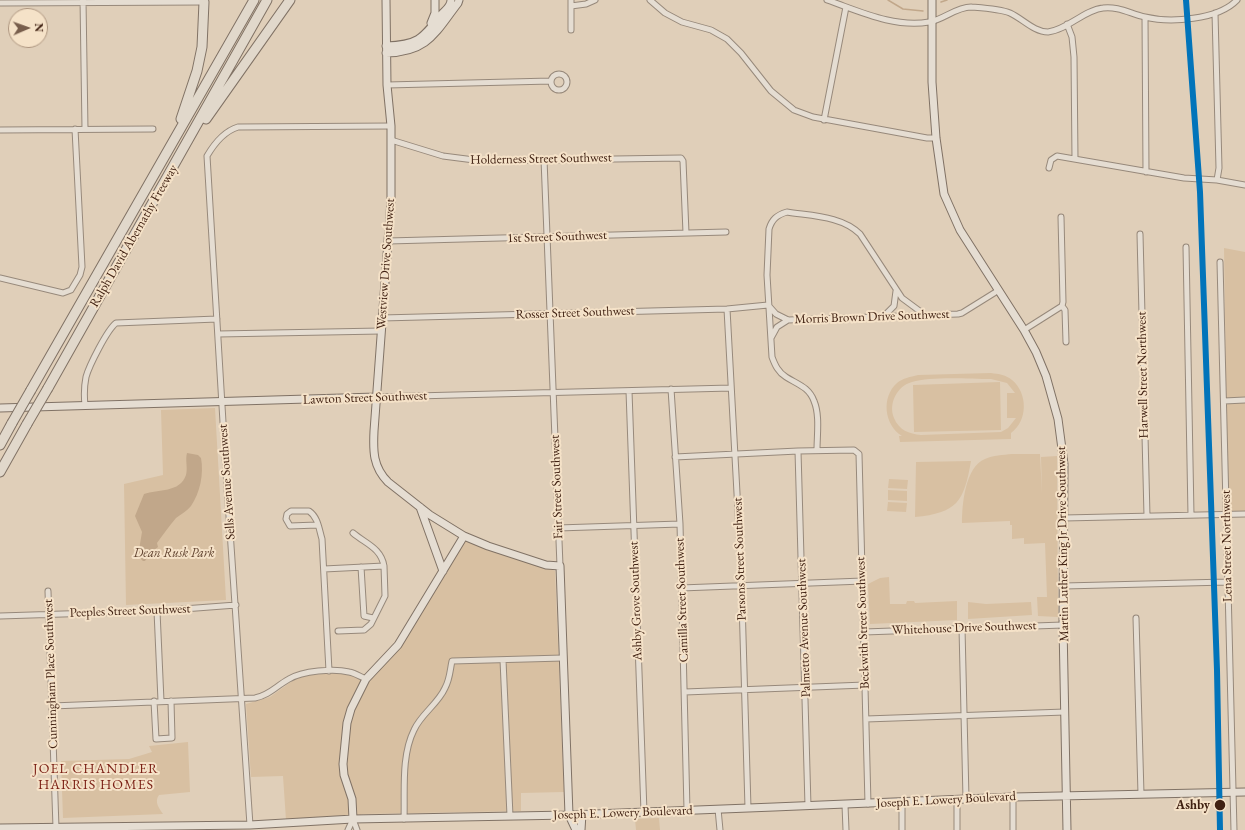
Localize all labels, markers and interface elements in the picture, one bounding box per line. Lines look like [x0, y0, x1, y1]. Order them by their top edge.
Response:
north arrow [8, 8, 48, 48]
text: N [32, 23, 46, 32]
street label: Holderness Street Southwest [470, 150, 612, 168]
street label: Ralph David Abernathy Freeway [87, 162, 181, 310]
street label: Westview Drive Southwest [374, 198, 398, 330]
street label: 1st Street Southwest [507, 227, 607, 247]
street label: Rosser Street Southwest [515, 303, 635, 323]
street label: Morris Brown Drive Southwest [794, 306, 950, 328]
street label: Harwell Street Northwest [1134, 311, 1152, 439]
street label: Lawton Street Southwest [303, 388, 427, 408]
street label: Sells Avenue Southwest [215, 424, 239, 540]
street label: Fair Street Southwest [547, 435, 567, 539]
street label: Martin Luther King Jr Drive Southwest [1053, 446, 1073, 642]
street label: Lena Street Northwest [1218, 490, 1236, 602]
street label: Parsons Street Southwest [730, 497, 750, 621]
street label: Camilla Street Southwest [672, 537, 692, 663]
street label: Ashby Grove Southwest [626, 541, 646, 661]
park label: Dean Rusk Park [134, 545, 214, 561]
street label: Beckwith Street Southwest [853, 557, 873, 689]
street label: Palmetto Avenue Southwest [794, 558, 814, 698]
street label: Cunningham Place Southwest [41, 599, 61, 749]
street label: Peeples Street Southwest [69, 601, 191, 621]
street label: Whitehouse Drive Southwest [891, 618, 1037, 638]
district label: JOEL CHANDLER HARRIS HOMES [33, 761, 159, 794]
street label: Joseph E. Lowery Boulevard [876, 789, 1016, 811]
place label: Ashby [1176, 797, 1210, 813]
marker: Ashby [1213, 798, 1227, 812]
street label: Joseph E. Lowery Boulevard [553, 803, 693, 823]

